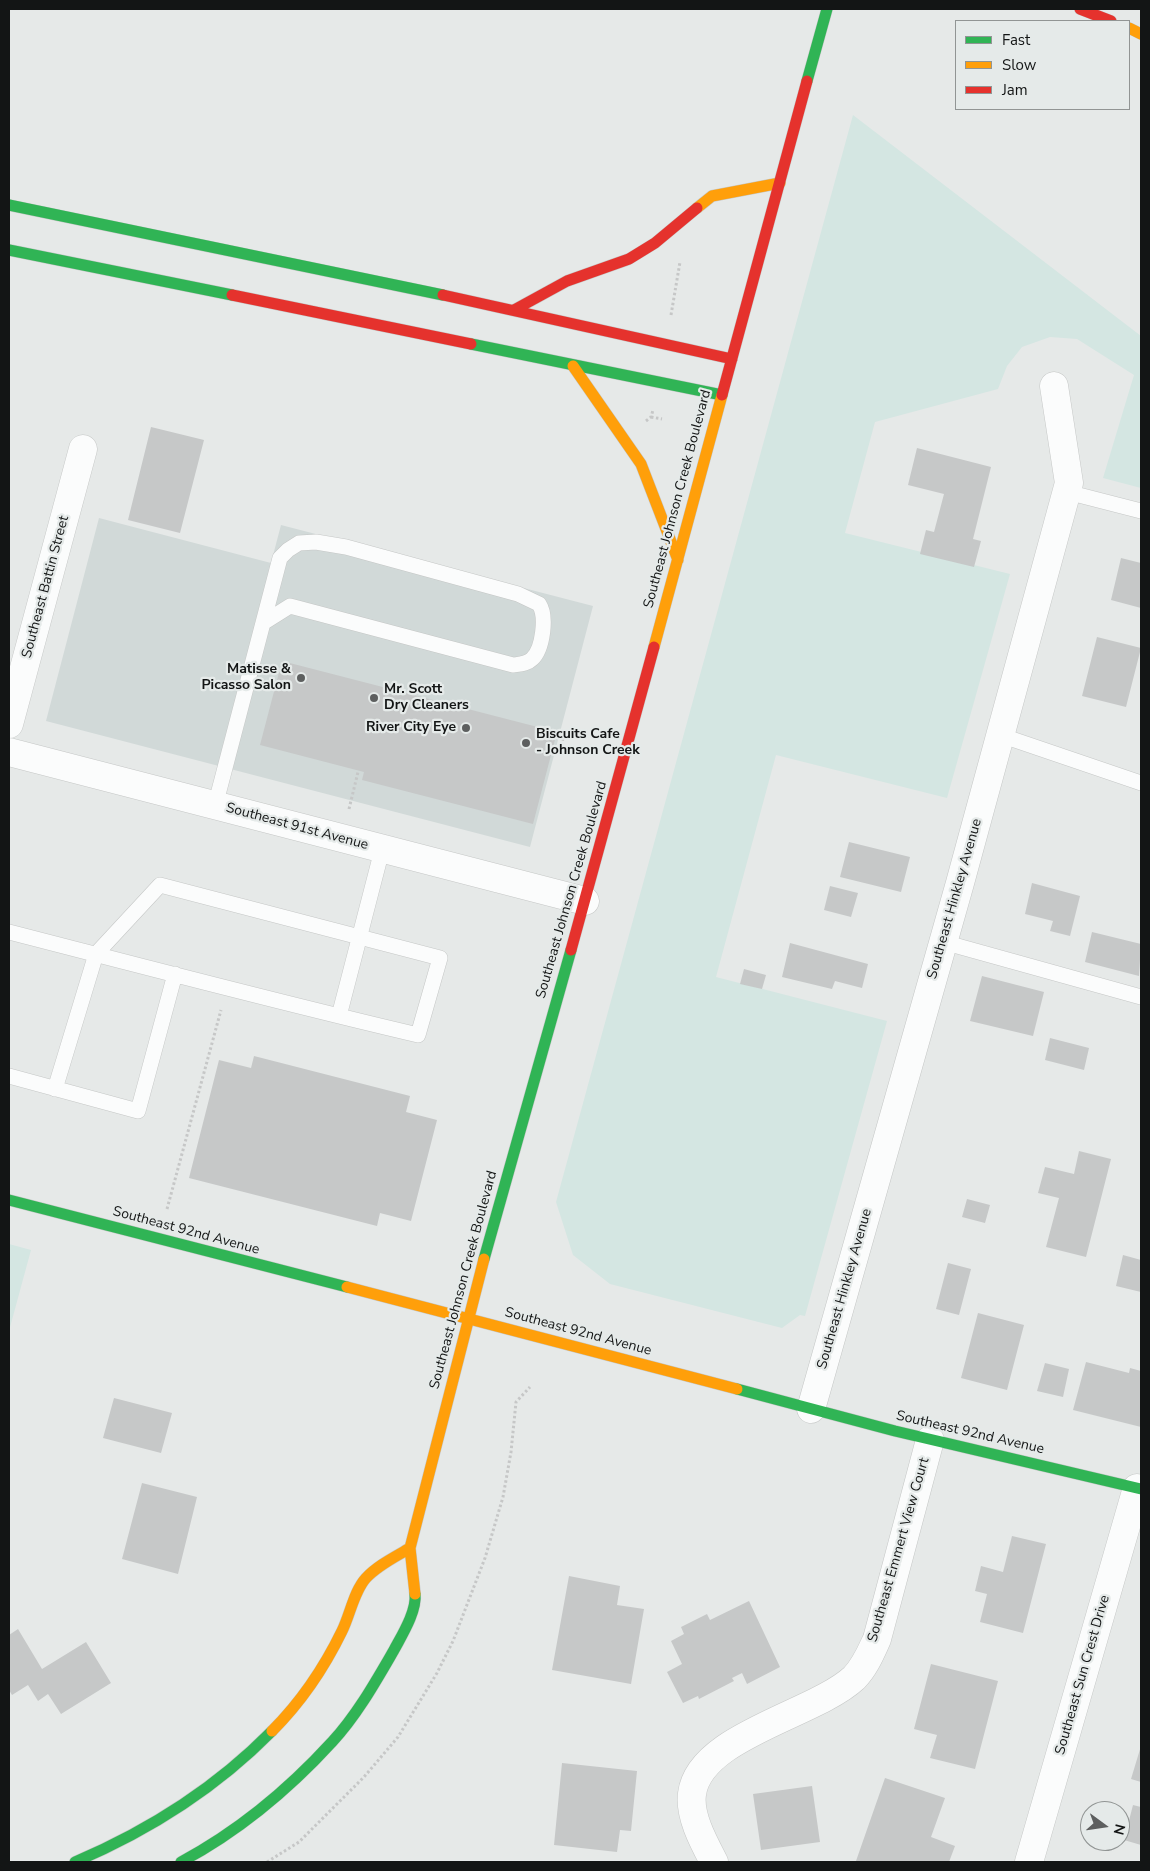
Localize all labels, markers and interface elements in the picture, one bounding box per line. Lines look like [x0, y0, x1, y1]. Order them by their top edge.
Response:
legend [955, 20, 1130, 110]
text: Fast [1002, 30, 1030, 50]
text: Slow [1002, 55, 1036, 75]
text: Jam [1002, 80, 1028, 100]
street label: Southeast Johnson Creek Boulevard [641, 388, 715, 610]
street label: Southeast Battin Street [19, 514, 73, 660]
place label: Matisse & Picasso Salon [201, 662, 291, 694]
marker: Matisse & Picasso Salon [295, 672, 307, 684]
place label: Mr. Scott Dry Cleaners [384, 682, 469, 714]
marker: Mr. Scott Dry Cleaners [368, 692, 380, 704]
place label: River City Eye [366, 720, 456, 736]
marker: River City Eye [460, 722, 472, 734]
place label: Biscuits Cafe - Johnson Creek [536, 727, 640, 760]
marker: Biscuits Cafe - Johnson Creek [520, 737, 532, 749]
street label: Southeast Johnson Creek Boulevard [533, 779, 611, 1001]
street label: Southeast 91st Avenue [224, 800, 370, 854]
street label: Southeast Hinkley Avenue [924, 817, 986, 981]
street label: Southeast Johnson Creek Boulevard [427, 1169, 501, 1391]
street label: Southeast 92nd Avenue [111, 1203, 261, 1259]
street label: Southeast Hinkley Avenue [814, 1207, 876, 1371]
street label: Southeast 92nd Avenue [503, 1304, 653, 1360]
street label: Southeast 92nd Avenue [894, 1408, 1046, 1458]
street label: Southeast Emmert View Court [865, 1456, 933, 1644]
street label: Southeast Sun Crest Drive [1052, 1593, 1114, 1757]
north arrow [1080, 1801, 1130, 1851]
text: N [1109, 1822, 1130, 1837]

